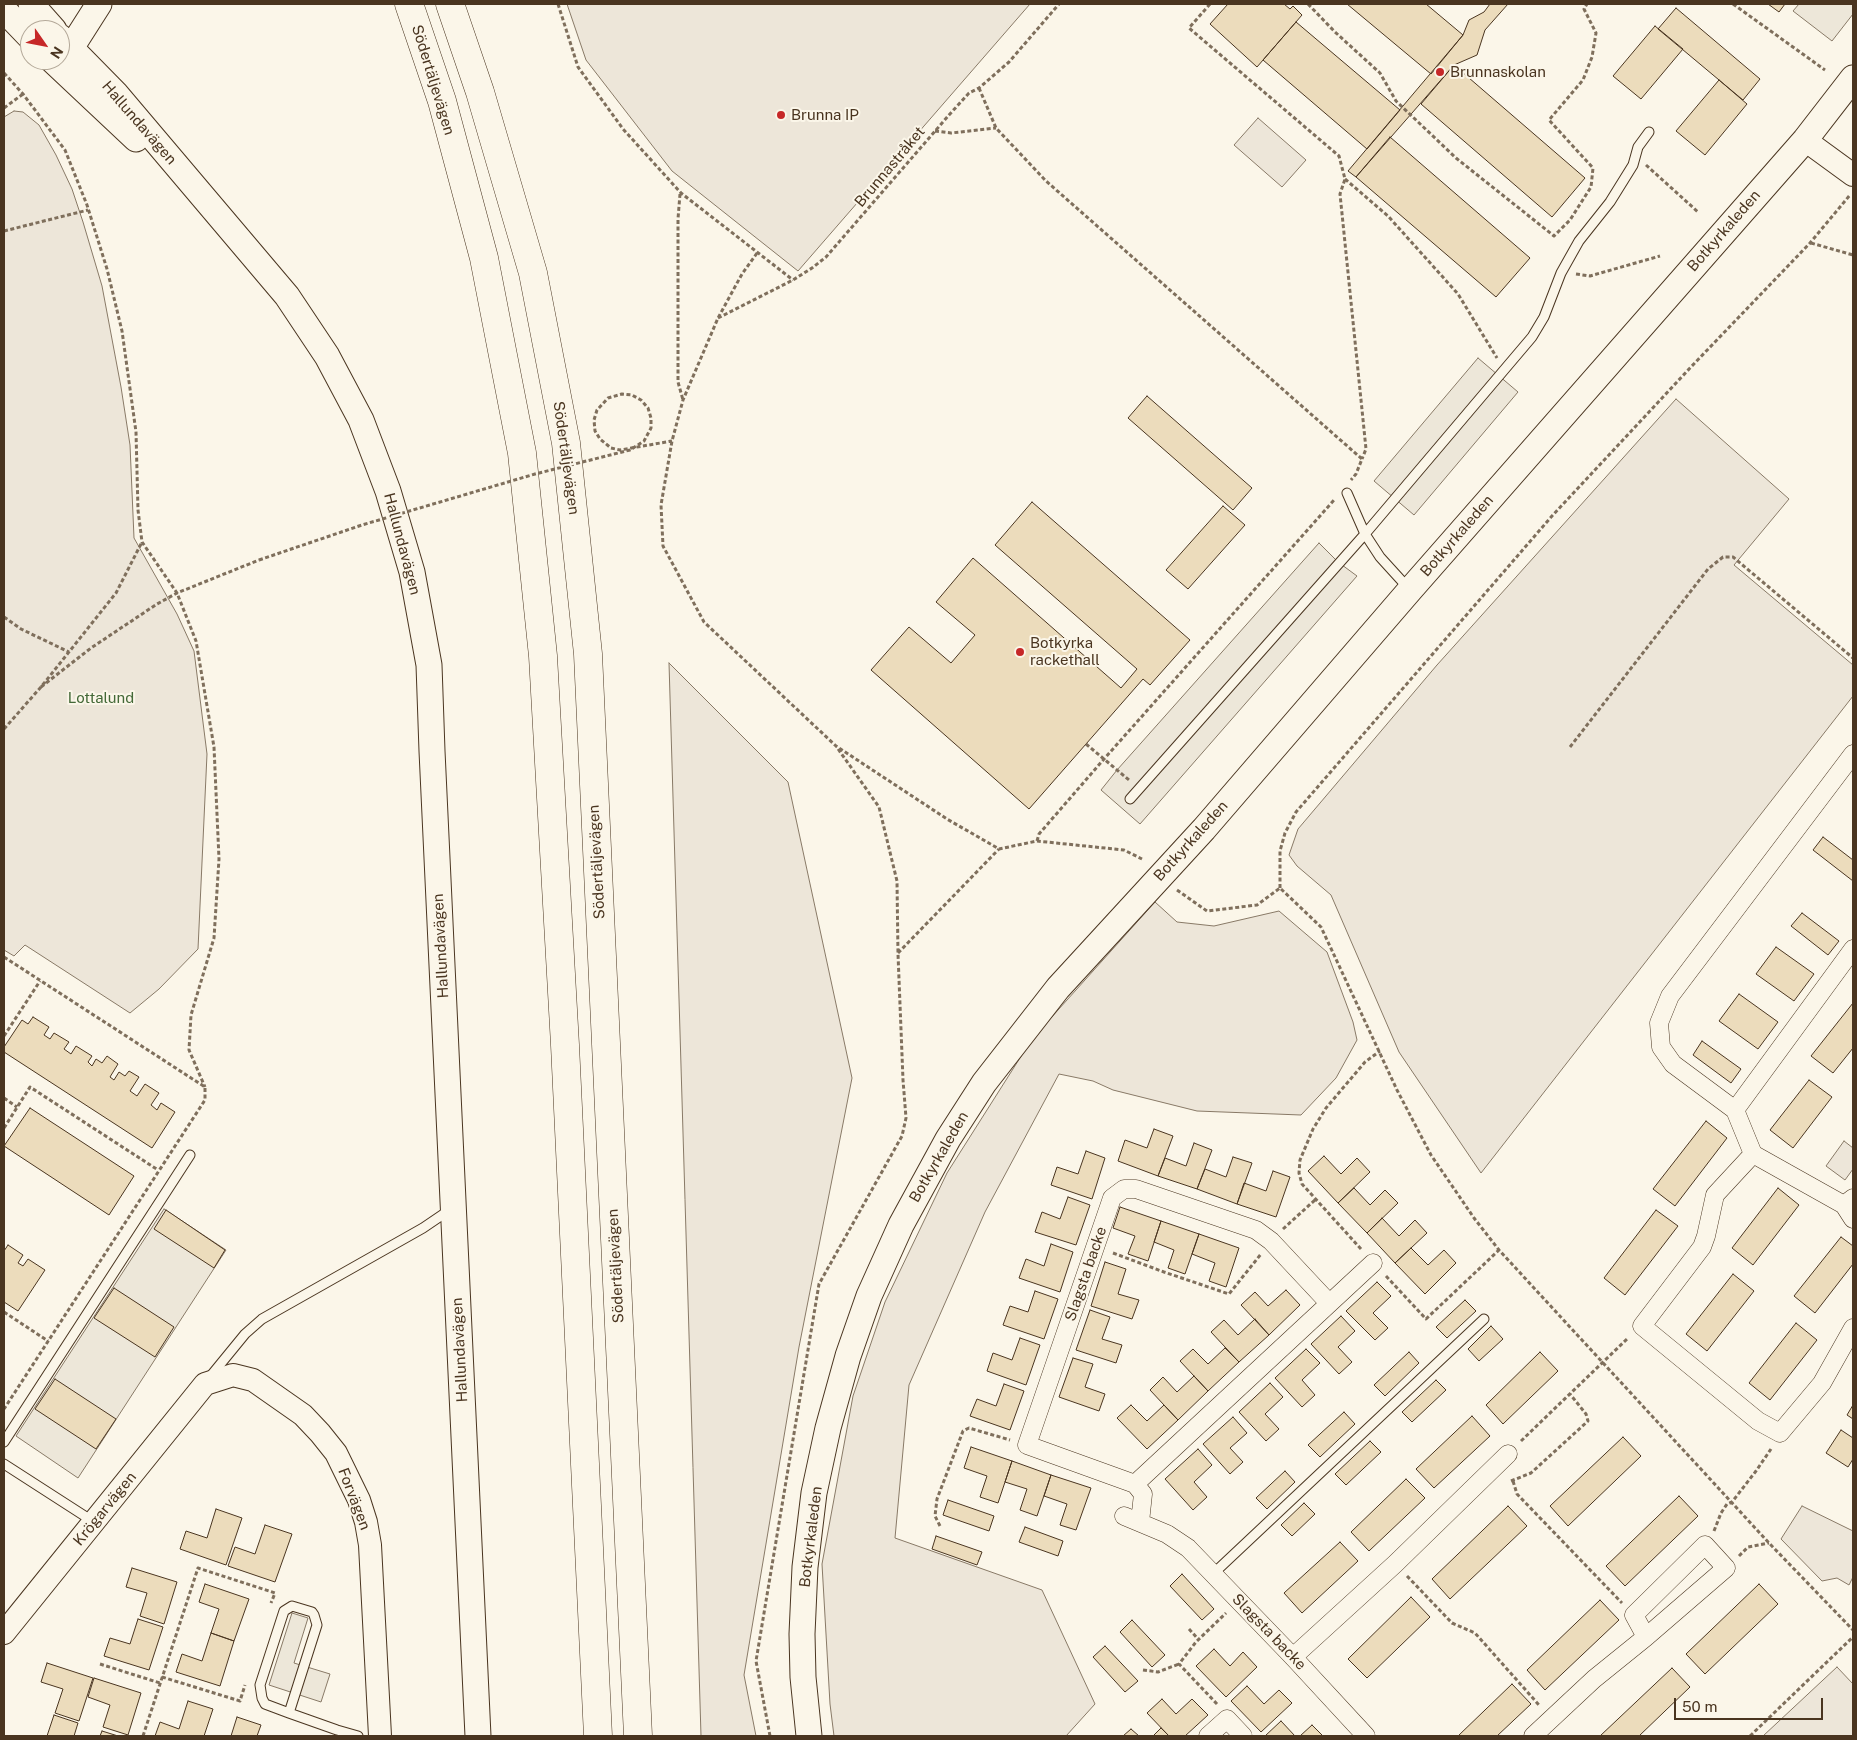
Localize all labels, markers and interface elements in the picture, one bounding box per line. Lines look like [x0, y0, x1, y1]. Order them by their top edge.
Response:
north arrow [20, 20, 70, 70]
street label: Södertäljevägen [408, 23, 458, 137]
text: N [47, 44, 66, 62]
place label: Brunnaskolan [1450, 63, 1546, 81]
marker: Brunnaskolan [1434, 66, 1446, 78]
street label: Hallundavägen [98, 78, 180, 168]
place label: Brunna IP [791, 106, 859, 124]
marker: Brunna IP [775, 109, 787, 121]
street label: Brunnastråket [851, 123, 929, 211]
street label: Botkyrkaleden [1684, 187, 1764, 275]
street label: Södertäljevägen [549, 400, 583, 516]
street label: Hallundavägen [380, 491, 424, 597]
street label: Botkyrkaleden [1417, 492, 1497, 580]
place label: Botkyrka rackethall [1030, 634, 1100, 669]
marker: Botkyrka rackethall [1014, 646, 1026, 658]
park label: Lottalund [68, 689, 134, 707]
street label: Botkyrkaleden [1150, 797, 1232, 885]
street label: Södertäljevägen [585, 804, 609, 920]
street label: Hallundavägen [429, 893, 453, 999]
street label: Botkyrkaleden [906, 1108, 972, 1206]
street label: Södertäljevägen [604, 1208, 628, 1324]
street label: Slagsta backe [1061, 1224, 1111, 1324]
street label: Hallundavägen [448, 1297, 472, 1403]
street label: Forvägen [334, 1465, 374, 1533]
street label: Krögarvägen [70, 1468, 140, 1550]
street label: Botkyrkaleden [796, 1485, 826, 1589]
street label: Slagsta backe [1228, 1590, 1310, 1674]
scale bar [1677, 1688, 1826, 1720]
text: 50 m [1682, 1698, 1717, 1715]

